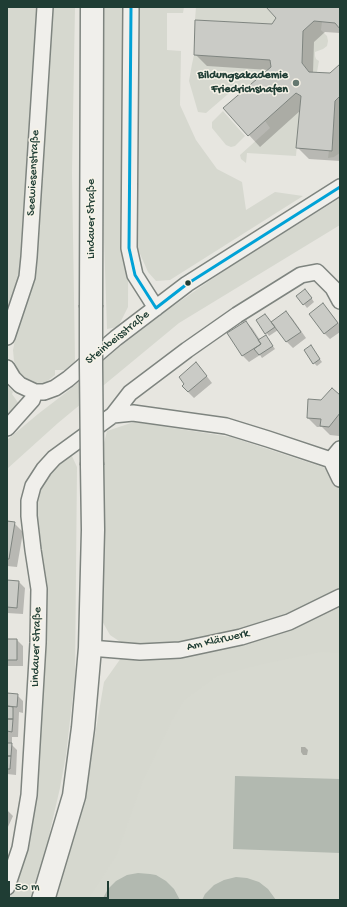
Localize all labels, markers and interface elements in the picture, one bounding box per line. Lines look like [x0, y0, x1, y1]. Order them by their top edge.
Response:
place label: Bildungsakademie Friedrichshafen [198, 69, 288, 97]
marker: Bildungsakademie Friedrichshafen [291, 78, 301, 88]
street label: Seewiesenstraße [25, 130, 43, 216]
street label: Lindauer Straße [85, 179, 99, 259]
unlabelled marker [183, 278, 193, 288]
street label: Steinbeisstraße [83, 308, 153, 368]
street label: Lindauer Straße [28, 607, 46, 687]
street label: Am Klärwerk [185, 627, 251, 655]
scale bar [10, 873, 111, 899]
text: 50 m [15, 881, 40, 895]

